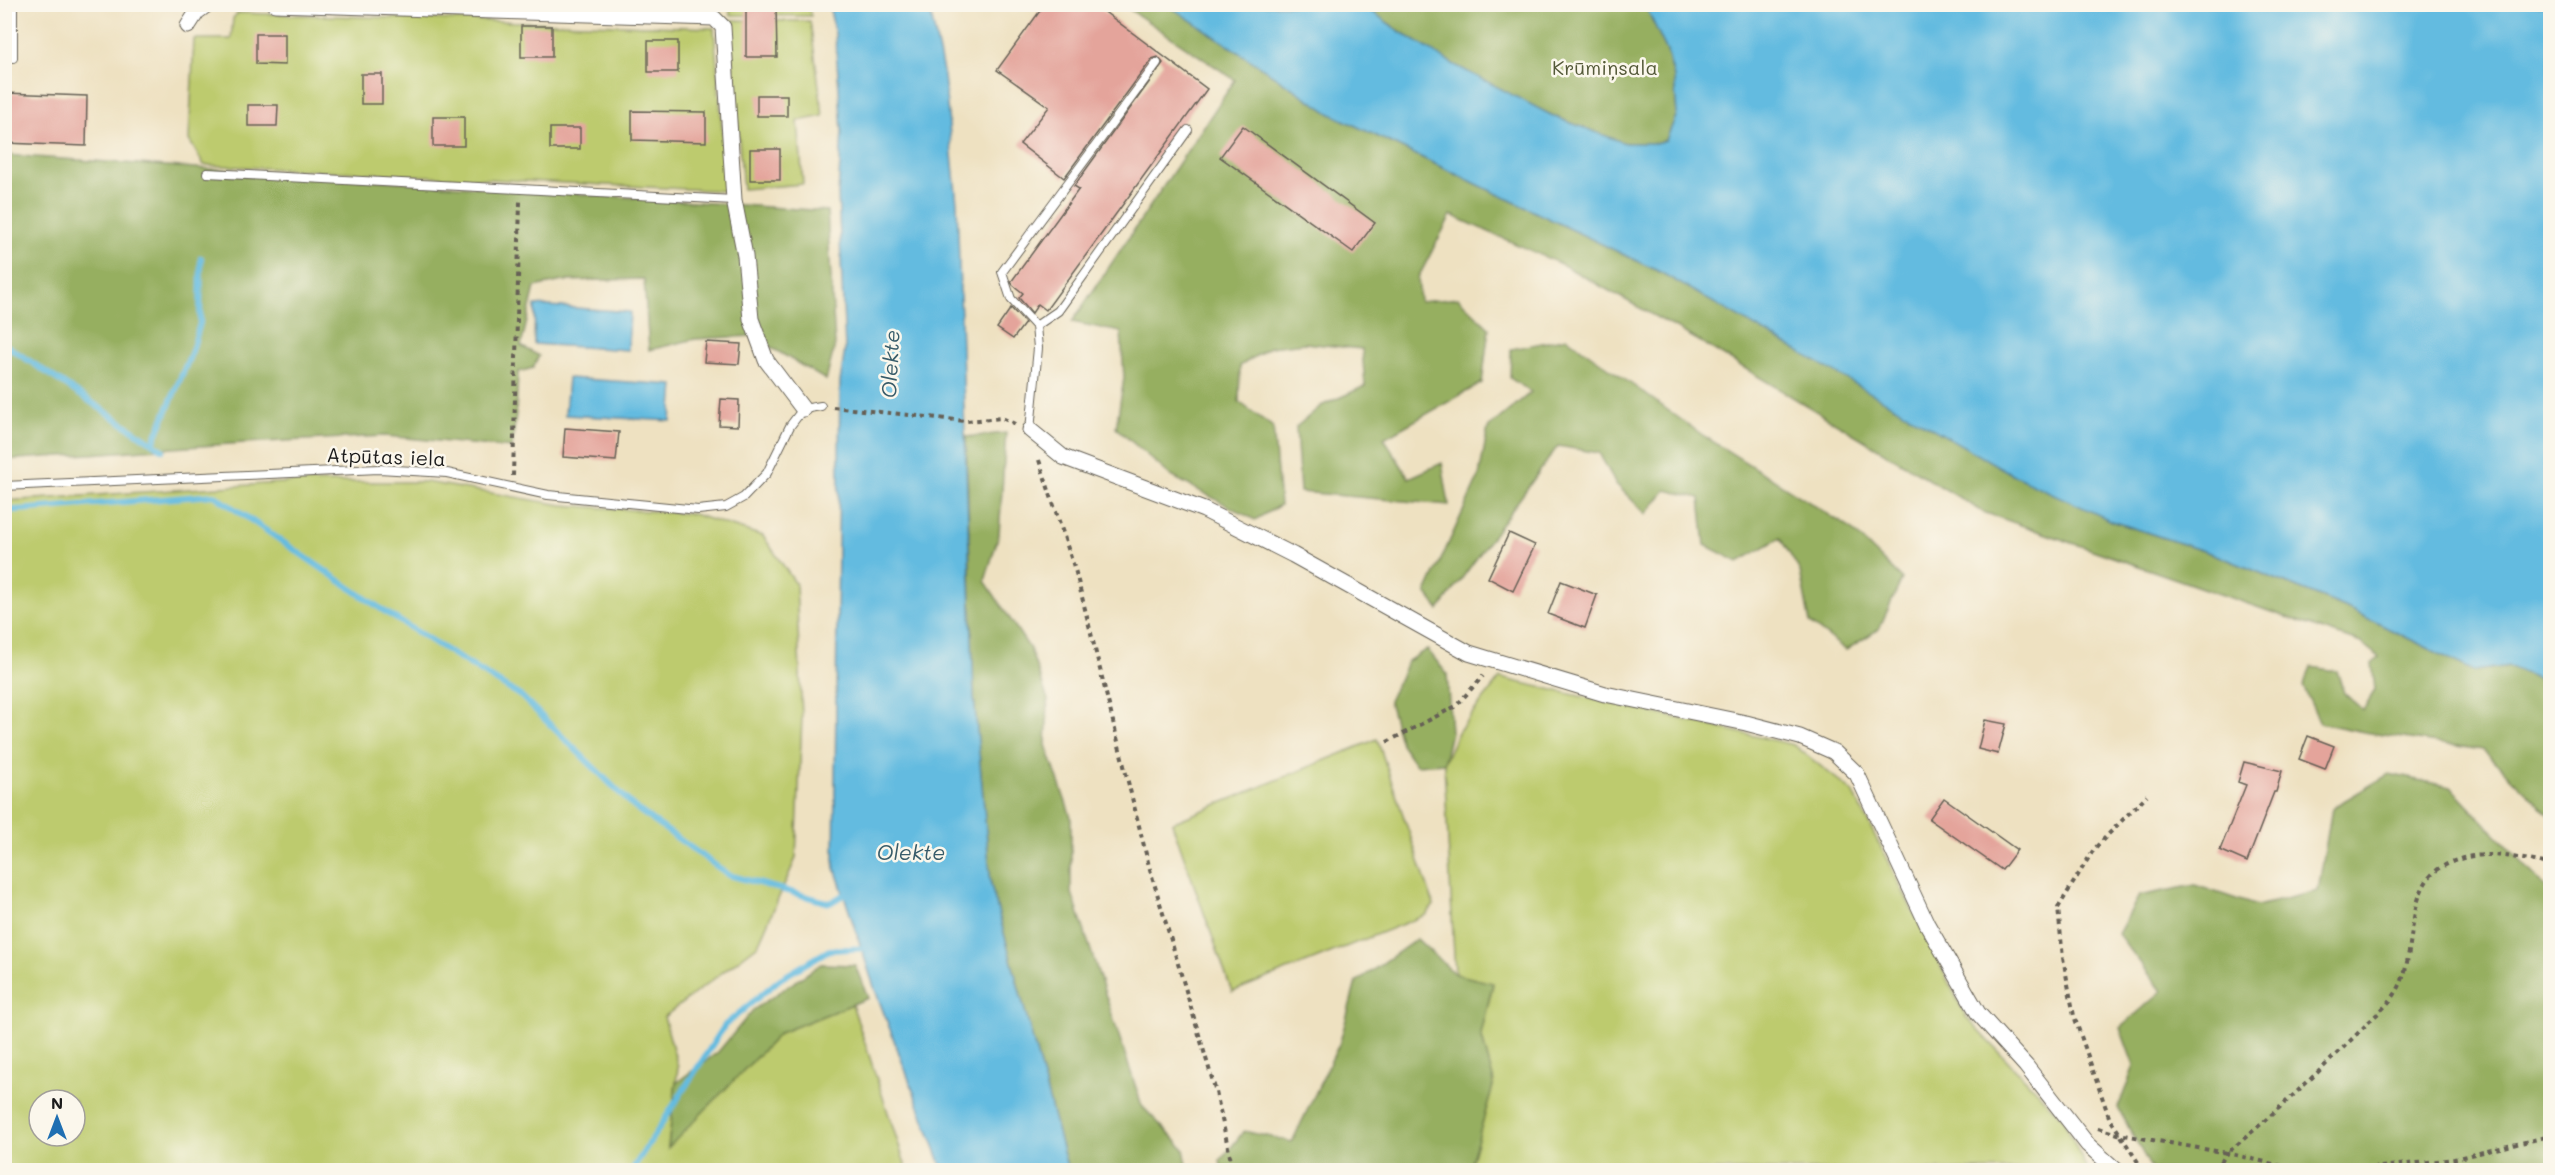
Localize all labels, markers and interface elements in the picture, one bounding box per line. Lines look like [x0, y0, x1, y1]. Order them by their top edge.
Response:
park label: Krūmiņsala [1552, 54, 1658, 81]
water label: Olekte [874, 329, 905, 399]
street label: Atpūtas iela [326, 441, 446, 471]
water label: Olekte [877, 838, 945, 865]
north arrow [27, 1088, 87, 1148]
text: N [51, 1092, 63, 1113]

